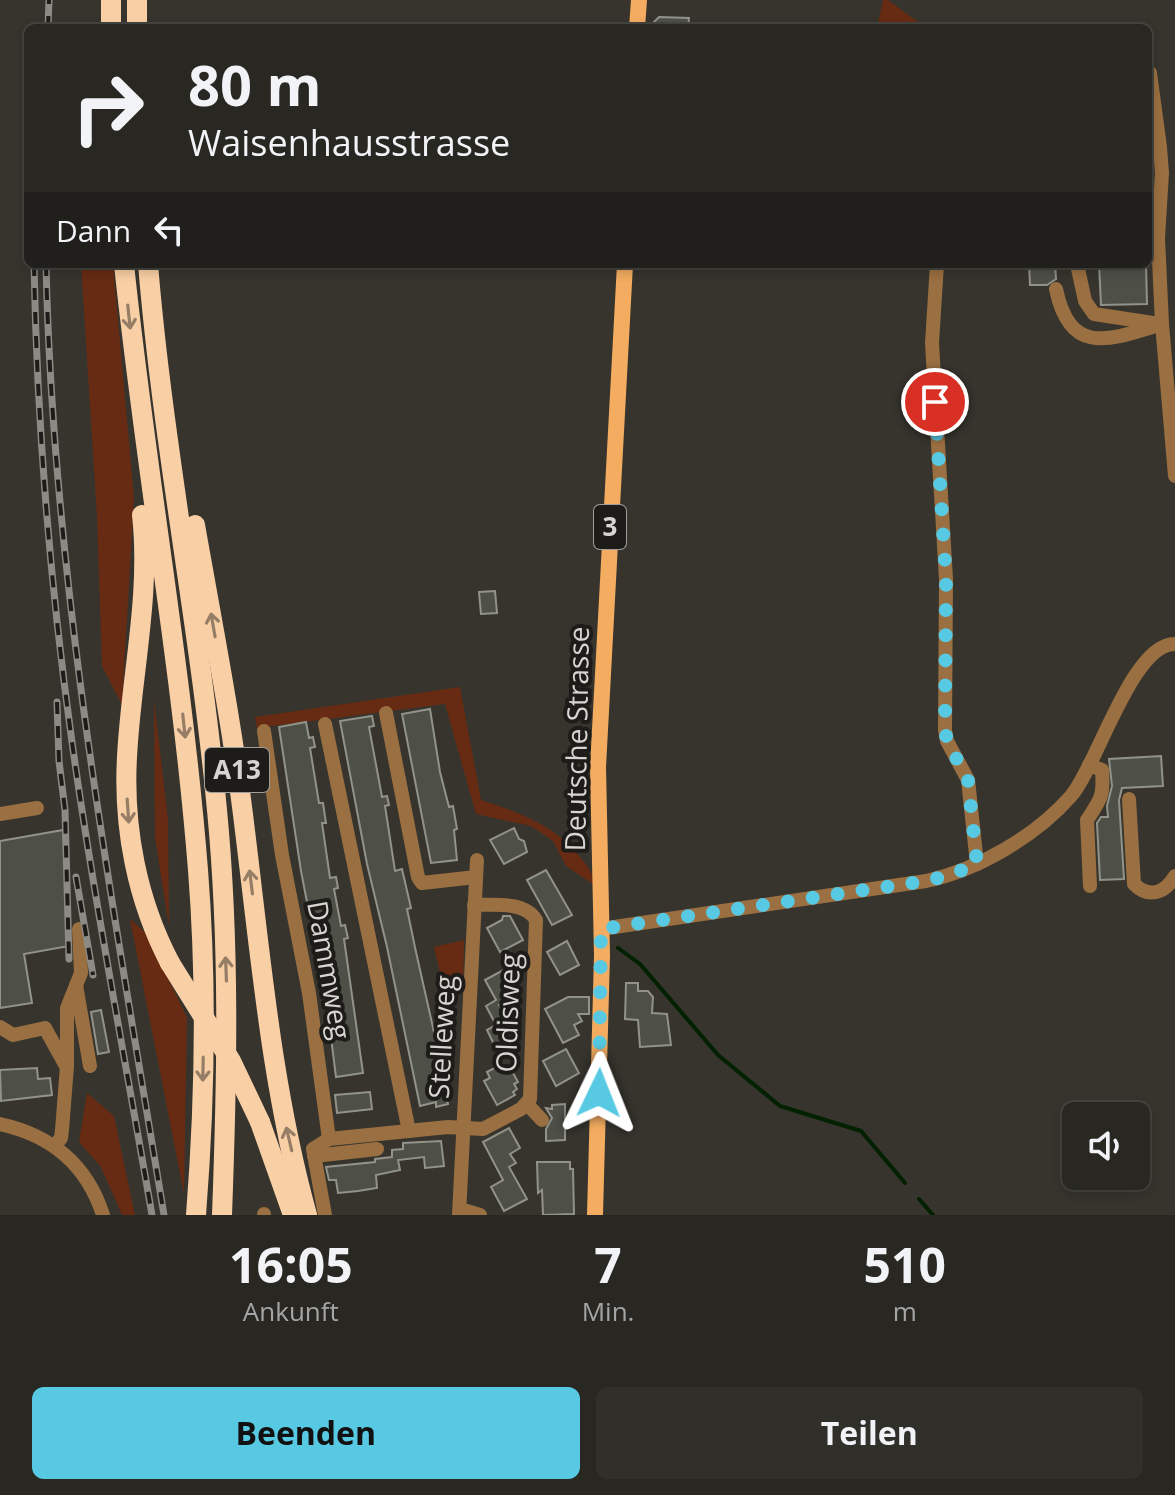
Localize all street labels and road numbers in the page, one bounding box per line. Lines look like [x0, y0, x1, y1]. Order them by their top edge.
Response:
road number: 3 [594, 505, 626, 549]
street label: Deutsche Strasse [555, 626, 597, 852]
road number: A13 [205, 748, 269, 792]
street label: Dammweg [299, 897, 361, 1042]
street label: Oldisweg [486, 953, 528, 1073]
street label: Stelleweg [419, 974, 463, 1100]

